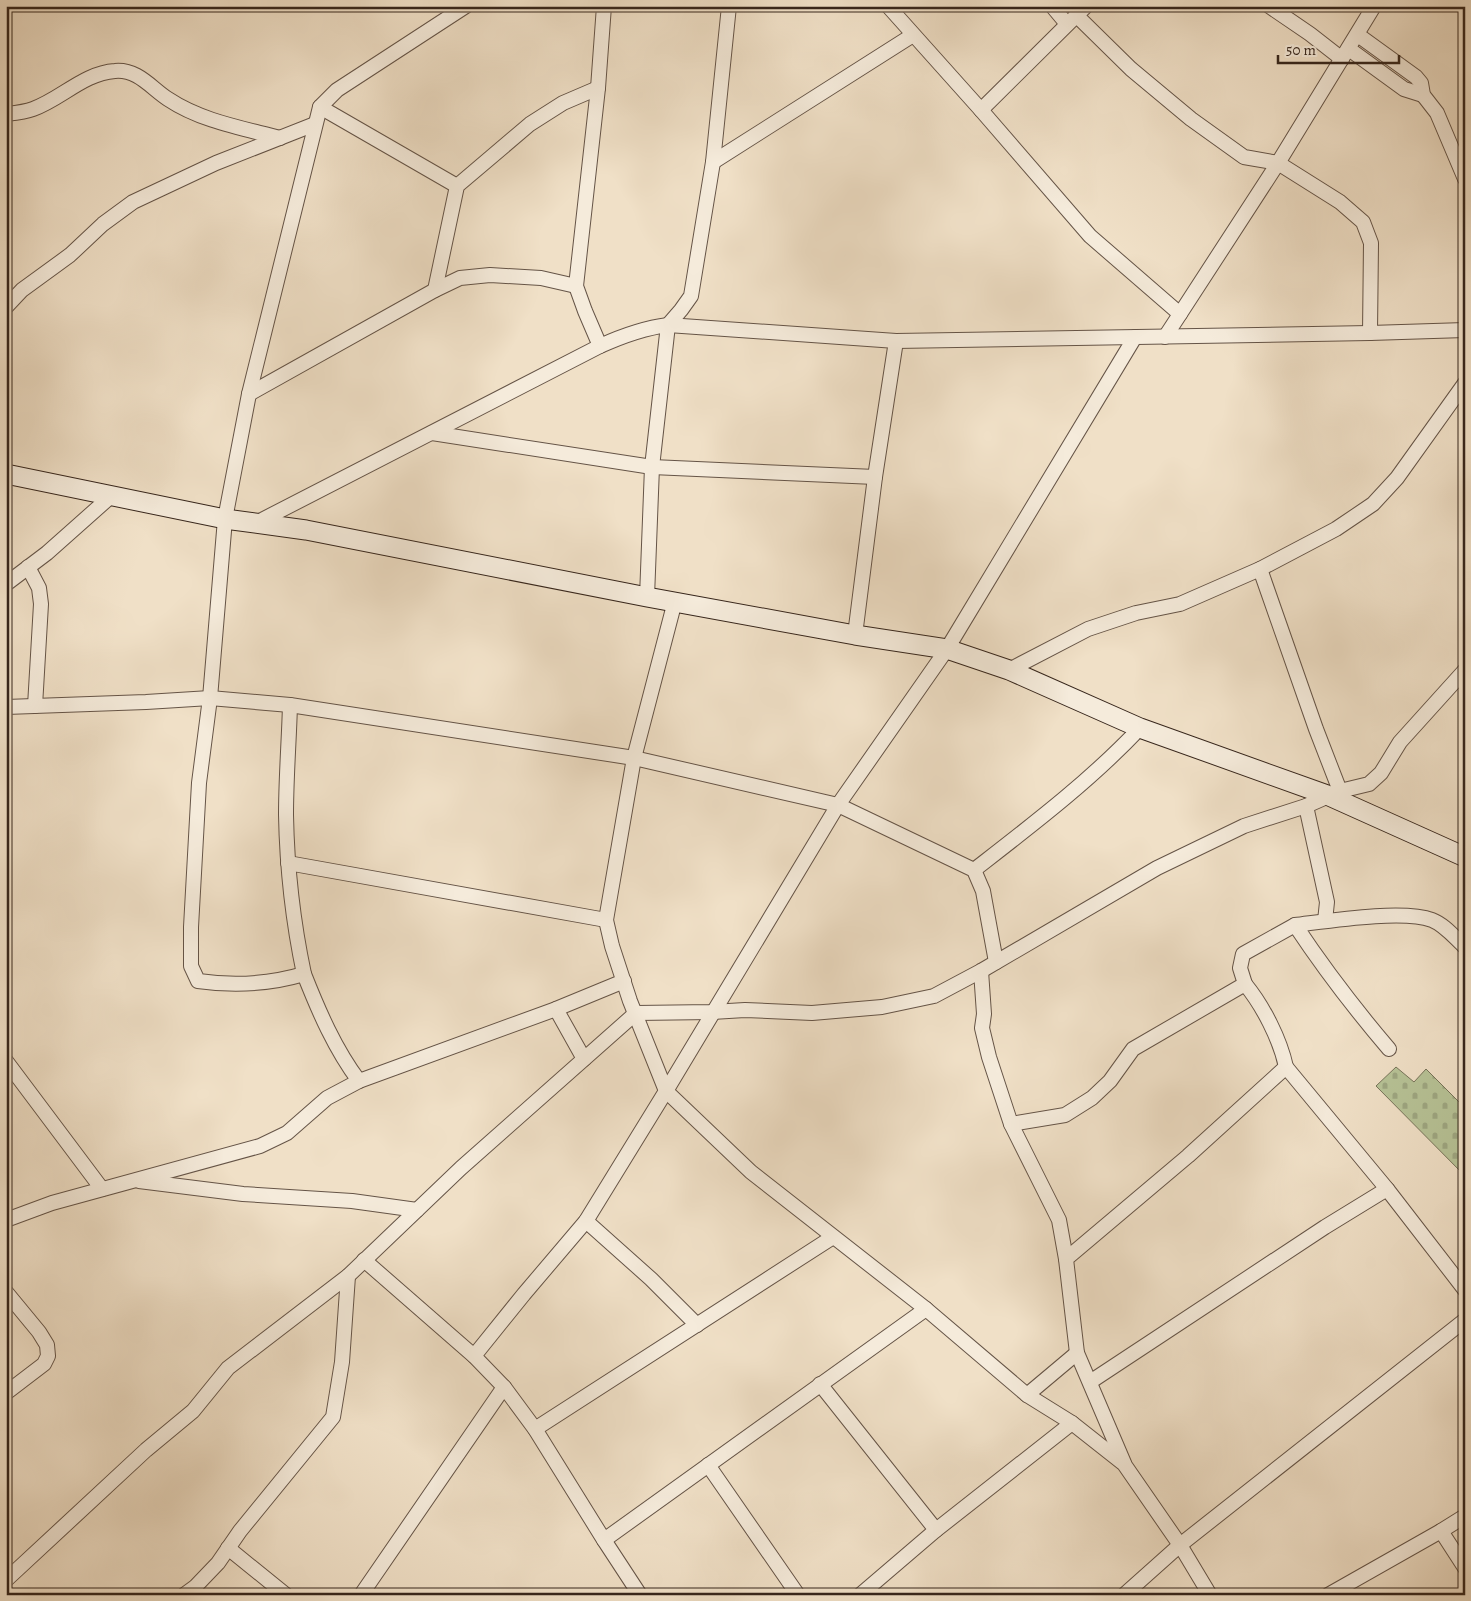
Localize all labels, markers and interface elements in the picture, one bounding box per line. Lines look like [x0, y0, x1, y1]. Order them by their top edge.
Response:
scale bar [1278, 32, 1400, 64]
text: 50 m [1286, 40, 1316, 60]

